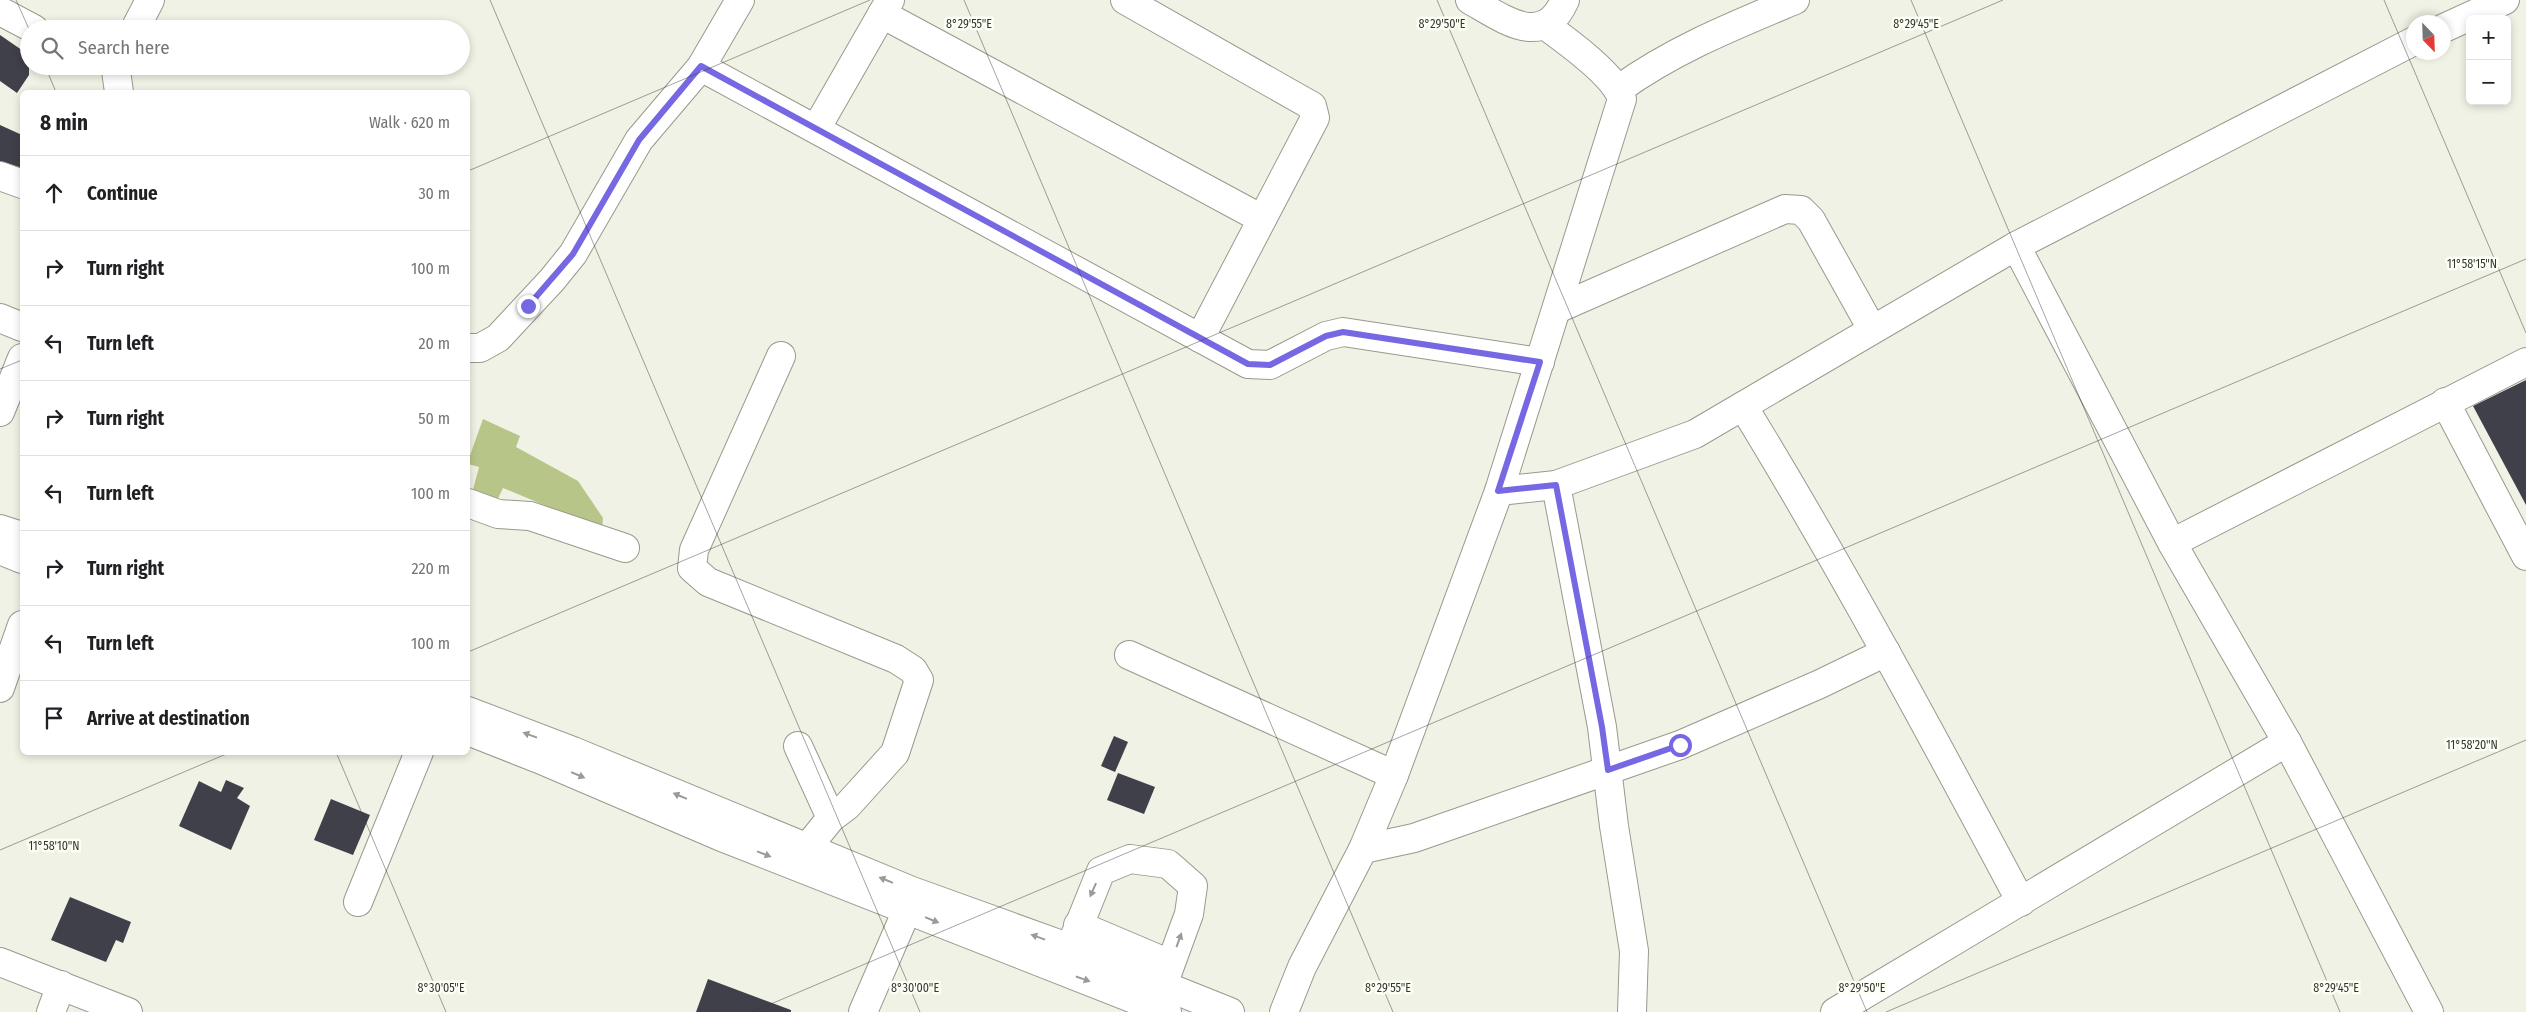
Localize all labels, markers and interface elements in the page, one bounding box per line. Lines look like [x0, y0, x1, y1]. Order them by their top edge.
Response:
north arrow [2406, 15, 2451, 60]
map controls [2466, 15, 2511, 105]
button: + [2466, 15, 2511, 60]
text: 8°29'55"E [946, 17, 992, 31]
text: 8°29'50"E [1419, 17, 1466, 31]
text: 8°29'45"E [1893, 17, 1939, 31]
search box [20, 20, 470, 75]
icon: search [38, 34, 66, 62]
text: Search here [78, 36, 170, 59]
button: − [2466, 60, 2511, 105]
text: 8 min [40, 110, 88, 136]
text: Walk · 620 m [369, 113, 450, 132]
icon: ahead [40, 179, 68, 207]
text: Continue [87, 182, 158, 205]
text: 30 m [418, 184, 450, 203]
icon: right [40, 254, 68, 282]
text: Turn right [87, 257, 164, 280]
text: 11°58'15"N [2447, 257, 2497, 271]
text: 100 m [411, 259, 450, 278]
route end [517, 295, 540, 318]
icon: left [40, 329, 68, 357]
text: Turn left [87, 332, 154, 355]
text: 20 m [419, 334, 450, 353]
icon: right [40, 404, 68, 432]
text: Turn right [87, 407, 164, 430]
text: 50 m [418, 409, 450, 428]
icon: left [40, 479, 68, 507]
text: Turn left [87, 482, 154, 505]
text: 100 m [411, 484, 450, 503]
icon: right [40, 554, 68, 582]
text: Turn right [87, 557, 164, 580]
text: 220 m [411, 559, 450, 578]
icon: left [40, 629, 68, 657]
text: Turn left [87, 632, 154, 655]
text: 100 m [411, 634, 450, 653]
icon: arrive [40, 704, 68, 732]
text: Arrive at destination [87, 707, 250, 730]
one-way arrow [522, 731, 537, 738]
route start [1669, 734, 1692, 757]
text: 11°58'20"N [2446, 738, 2498, 752]
one-way arrow [571, 772, 585, 780]
one-way arrow [673, 792, 687, 800]
text: 11°58'10"N [28, 839, 80, 853]
one-way arrow [757, 850, 772, 858]
one-way arrow [878, 876, 893, 884]
one-way arrow [1088, 883, 1096, 898]
one-way arrow [925, 916, 939, 924]
one-way arrow [1176, 932, 1183, 947]
one-way arrow [1030, 933, 1045, 941]
one-way arrow [1076, 976, 1091, 984]
text: 8°30'05"E [417, 981, 465, 995]
text: 8°30'00"E [891, 981, 939, 995]
text: 8°29'55"E [1365, 981, 1411, 995]
text: 8°29'50"E [1839, 981, 1886, 995]
text: 8°29'45"E [2313, 981, 2359, 995]

